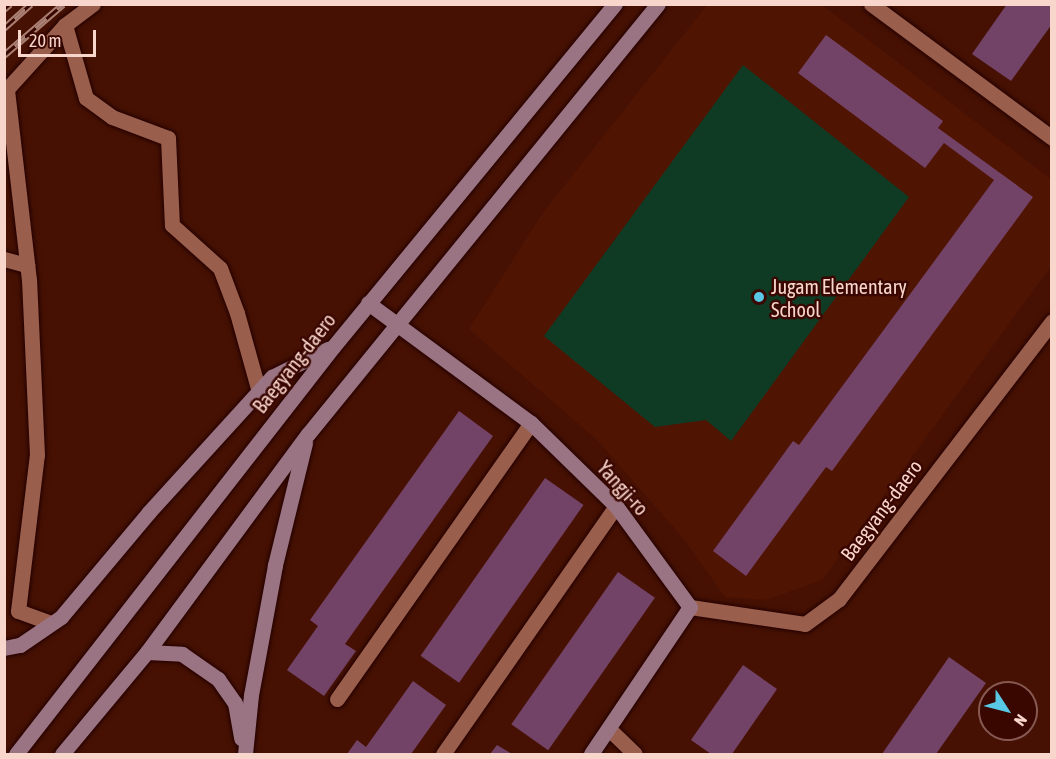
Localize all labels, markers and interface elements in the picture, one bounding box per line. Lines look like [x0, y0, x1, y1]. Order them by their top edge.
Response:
scale bar [21, 18, 99, 56]
text: 20 m [29, 30, 61, 51]
place label: Jugam Elementary School [771, 274, 907, 321]
marker: Jugam Elementary School [752, 290, 766, 304]
street label: Baegyang-daero [248, 308, 340, 418]
street label: Baegyang-daero [835, 455, 927, 565]
street label: Yangji-ro [592, 456, 654, 520]
north arrow [978, 681, 1038, 741]
text: N [1011, 711, 1031, 730]

